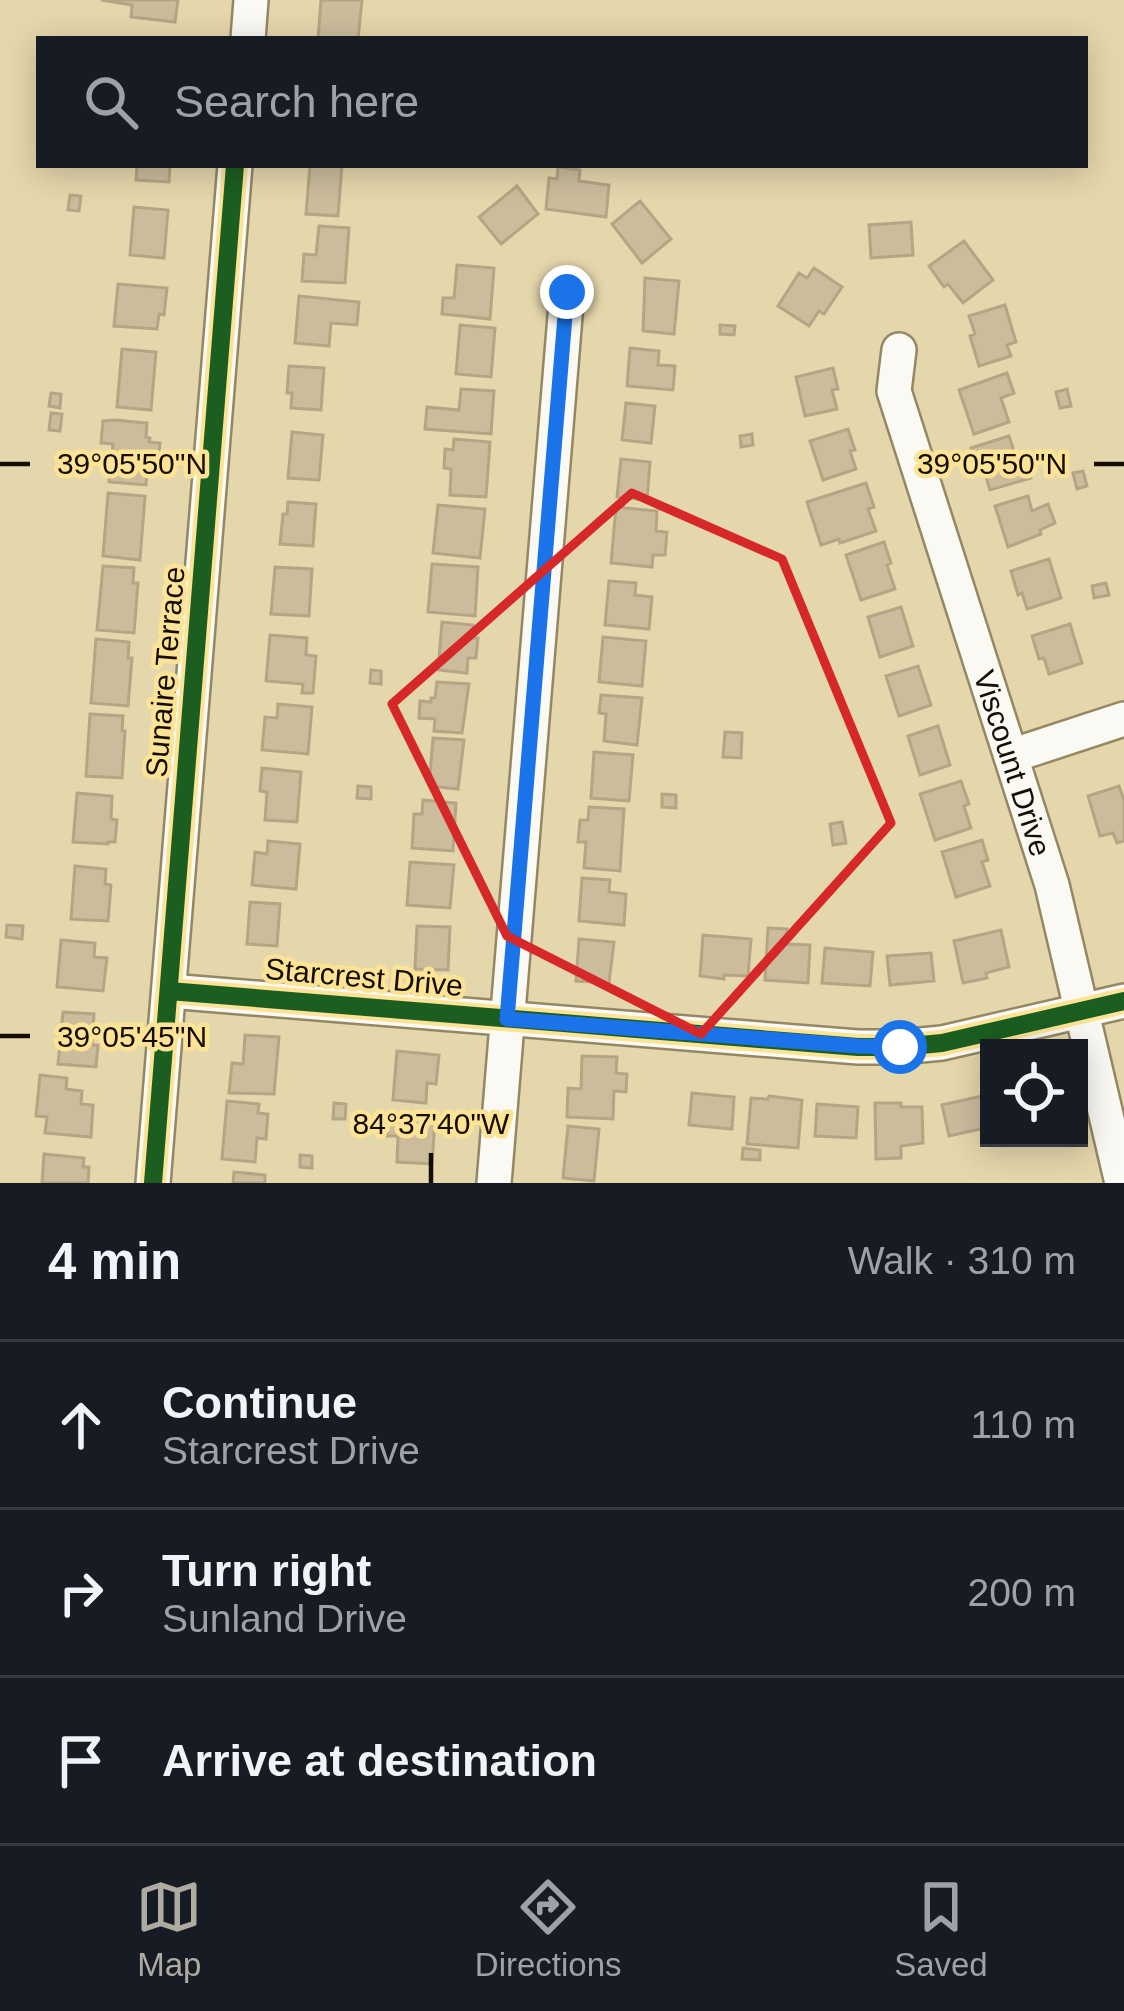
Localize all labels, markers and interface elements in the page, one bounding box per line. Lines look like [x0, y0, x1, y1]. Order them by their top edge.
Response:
search box [36, 36, 1088, 168]
icon: search [78, 69, 144, 135]
text: Search here [174, 76, 419, 127]
route end [540, 265, 594, 319]
text: 39°05'50"N [57, 447, 207, 480]
text: 39°05'50"N [917, 447, 1067, 480]
street label: Sunaire Terrace [139, 565, 191, 779]
street label: Viscount Drive [968, 666, 1058, 860]
street label: Starcrest Drive [264, 952, 464, 1002]
text: 39°05'45"N [57, 1020, 207, 1053]
route start [873, 1020, 927, 1074]
map controls [980, 1039, 1088, 1147]
button: locate [980, 1039, 1088, 1147]
text: 84°37'40"W [353, 1107, 510, 1140]
text: 4 min [48, 1233, 181, 1290]
text: Walk · 310 m [848, 1239, 1076, 1282]
text: Continue [162, 1377, 357, 1428]
icon: ahead [48, 1392, 114, 1458]
text: 110 m [971, 1403, 1076, 1446]
text: Starcrest Drive [162, 1429, 420, 1472]
text: Turn right [162, 1545, 371, 1596]
icon: right [48, 1560, 114, 1626]
text: 200 m [968, 1571, 1076, 1614]
text: Sunland Drive [162, 1597, 407, 1640]
icon: arrive [48, 1728, 114, 1794]
text: Arrive at destination [162, 1735, 597, 1786]
tab: Map [136, 1874, 202, 1984]
tab: Directions [475, 1874, 622, 1984]
tab: Saved [894, 1874, 988, 1984]

